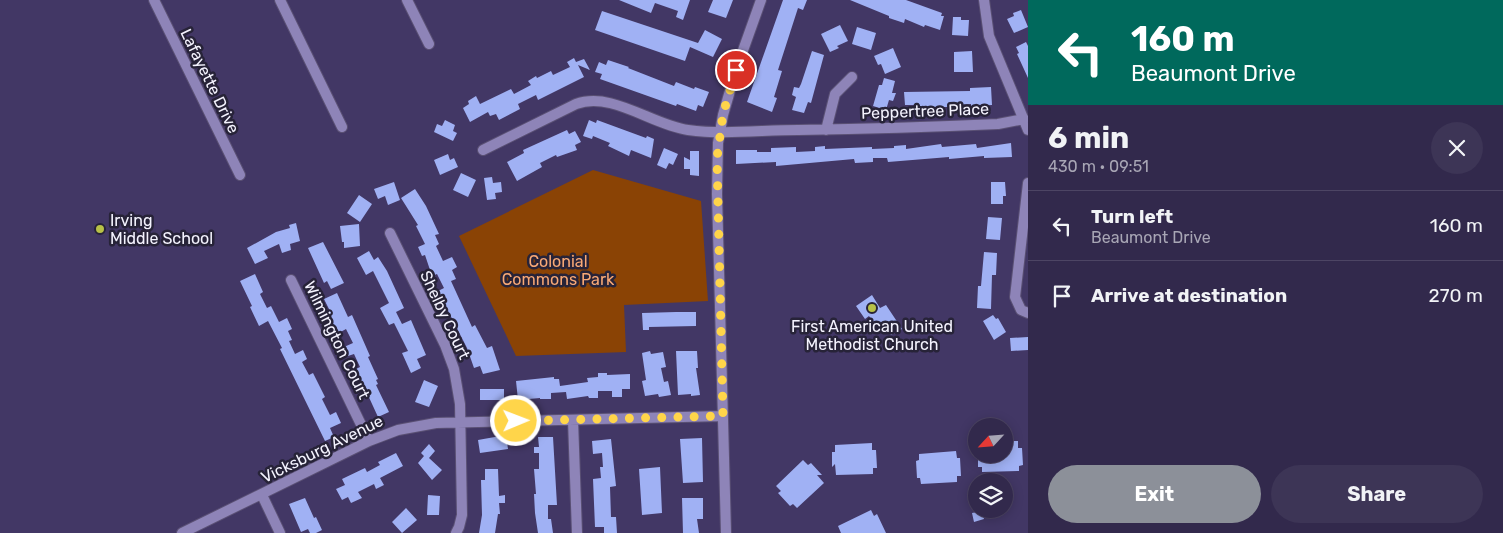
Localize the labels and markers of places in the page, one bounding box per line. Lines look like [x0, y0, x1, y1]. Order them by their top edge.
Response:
pin [715, 49, 757, 91]
place label: Irving Middle School [110, 211, 213, 248]
marker: Irving Middle School [94, 223, 106, 235]
marker: First American United Methodist Church [866, 302, 878, 314]
place label: First American United Methodist Church [791, 317, 953, 354]

